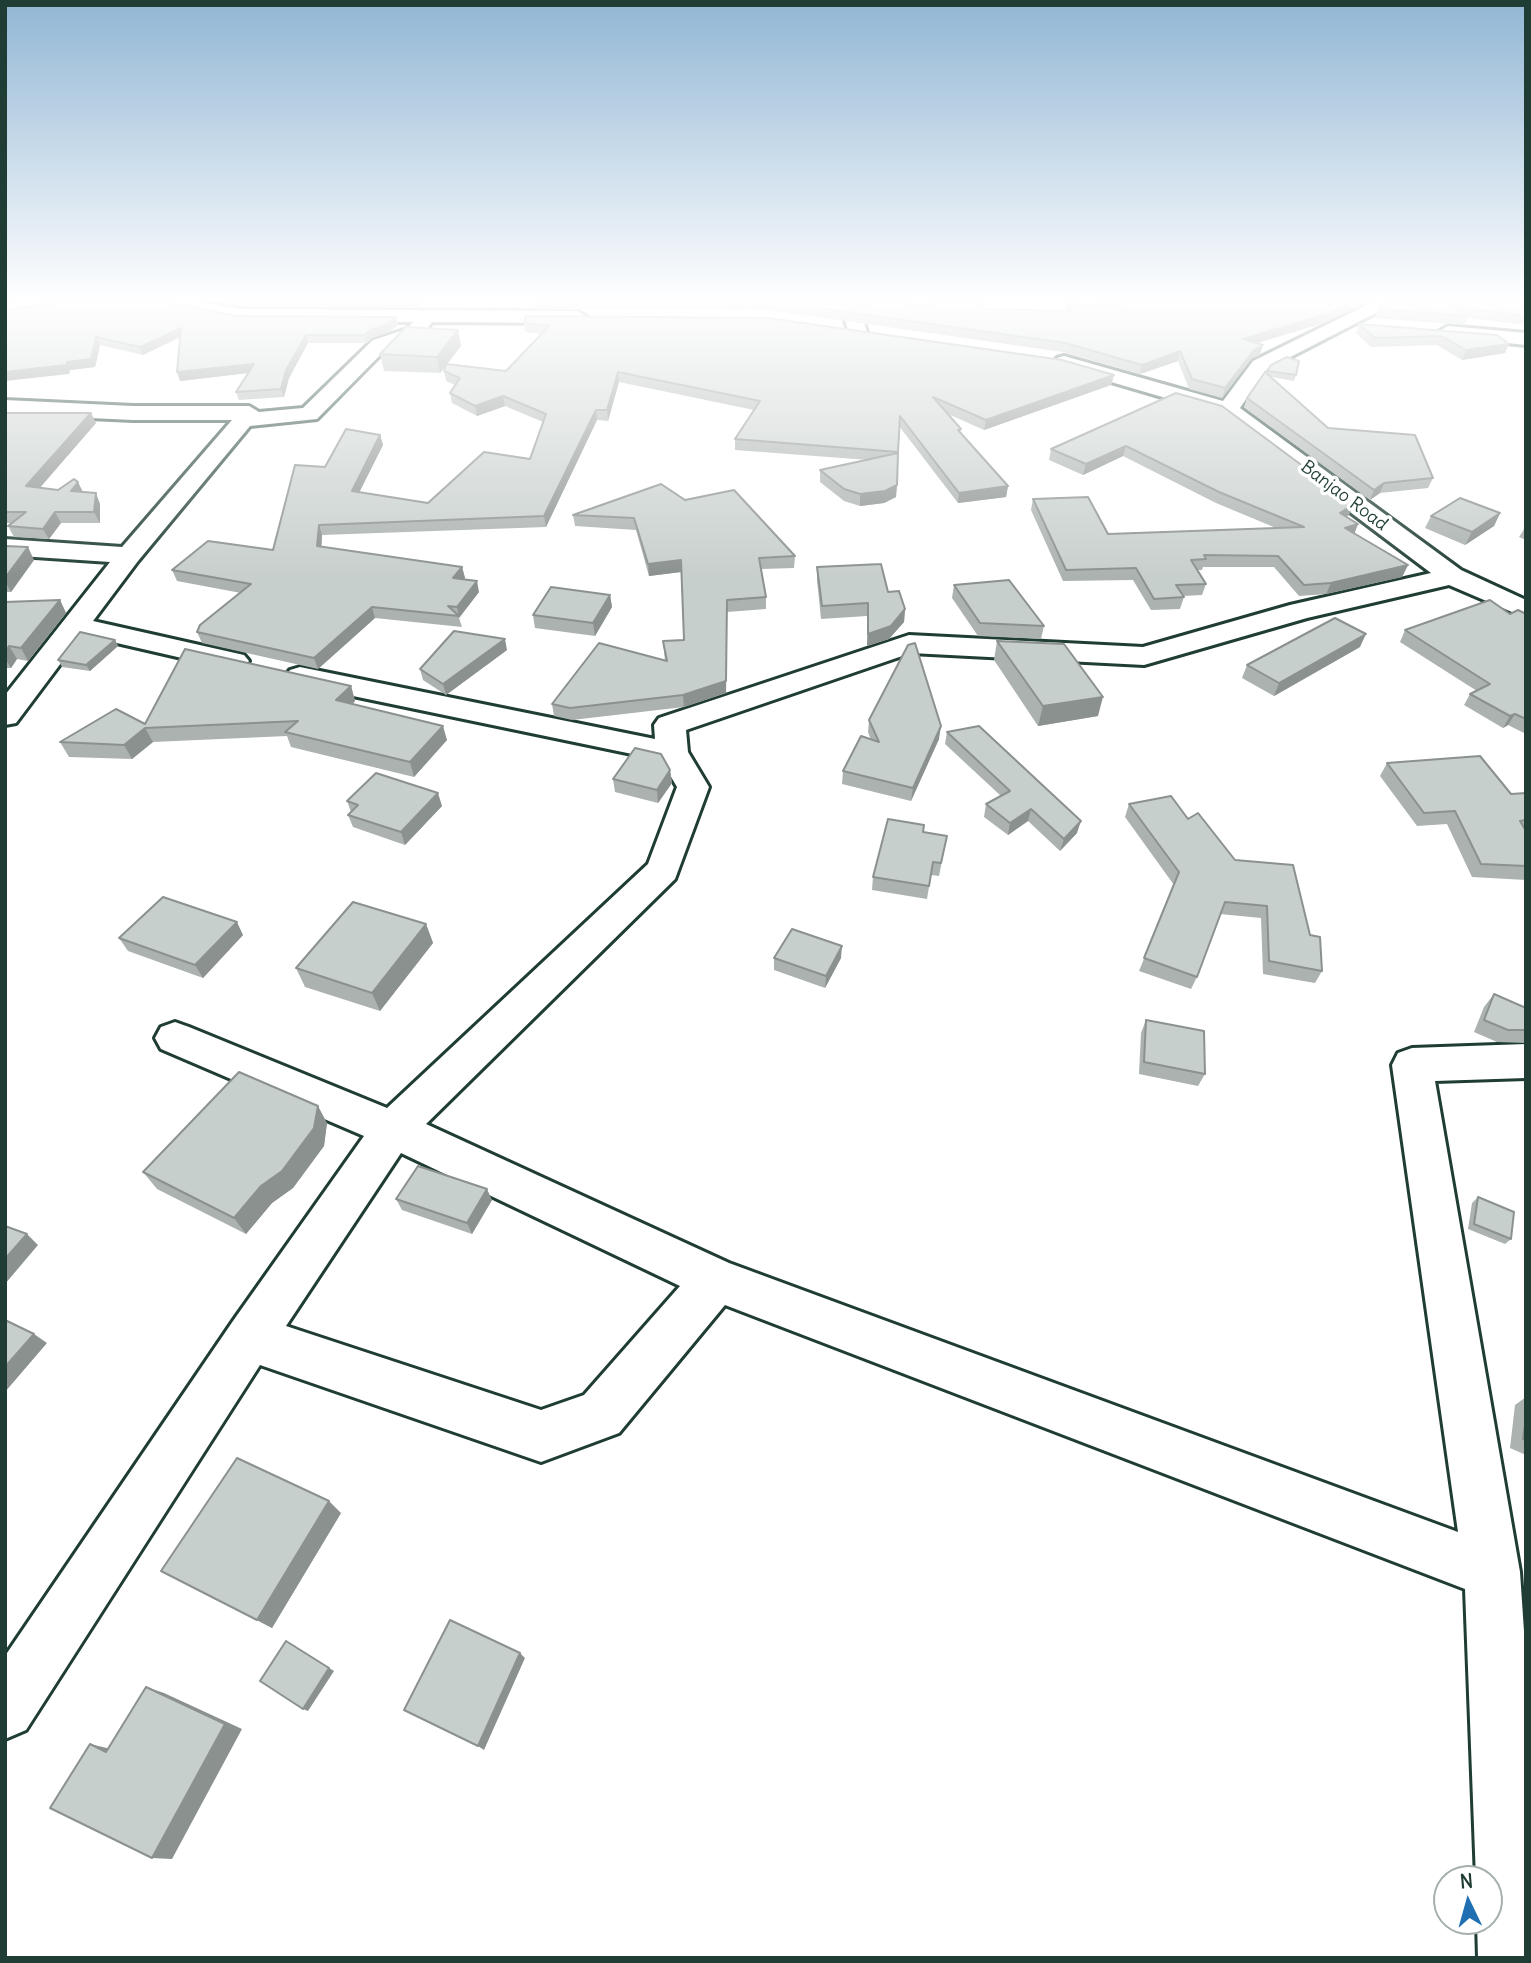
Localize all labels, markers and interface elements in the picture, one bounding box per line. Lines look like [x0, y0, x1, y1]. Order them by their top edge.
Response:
street label: Banjao Road [1296, 456, 1392, 536]
north arrow [1433, 1865, 1503, 1935]
text: N [1459, 1869, 1474, 1894]

